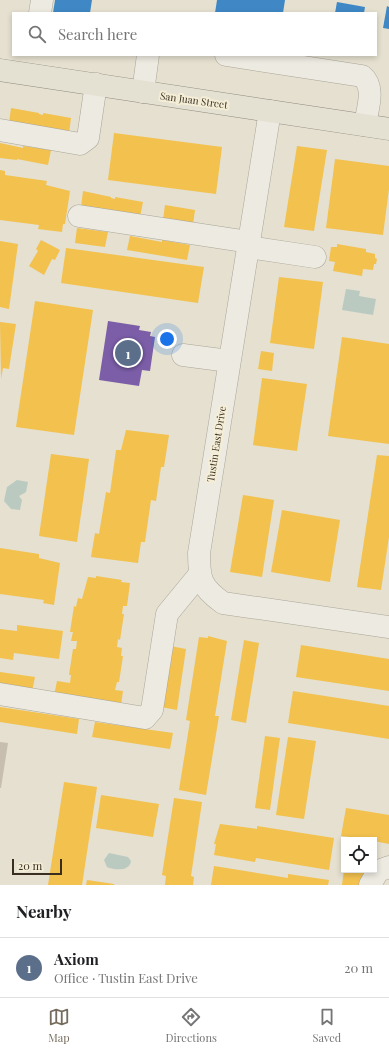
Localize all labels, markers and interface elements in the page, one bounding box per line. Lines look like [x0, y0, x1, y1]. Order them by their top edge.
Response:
search box [12, 12, 377, 56]
icon: search [26, 23, 48, 45]
text: Search here [58, 24, 137, 44]
street label: San Juan Street [159, 88, 229, 112]
your location [157, 329, 177, 349]
pin: 1 [115, 338, 141, 368]
street label: Tustin East Drive [203, 405, 229, 483]
map controls [341, 837, 377, 873]
button: locate [341, 837, 377, 873]
scale bar [12, 857, 62, 876]
text: 20 m [18, 858, 42, 873]
text: Nearby [16, 900, 71, 922]
text: Axiom [54, 949, 99, 969]
text: 1 [27, 959, 31, 976]
text: 20 m [344, 959, 373, 976]
text: Office · Tustin East Drive [54, 969, 198, 986]
tab: Map [48, 1006, 70, 1045]
tab: Directions [165, 1006, 217, 1045]
tab: Saved [313, 1006, 341, 1045]

